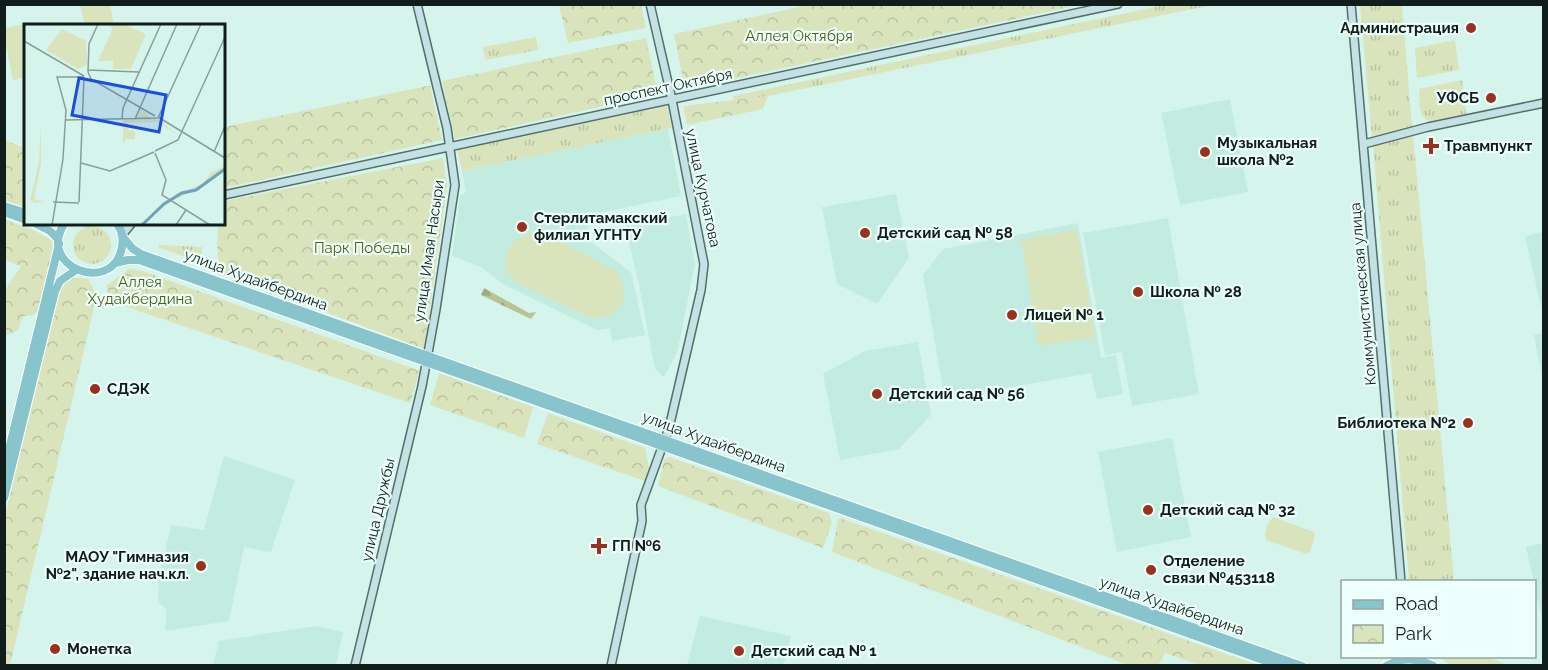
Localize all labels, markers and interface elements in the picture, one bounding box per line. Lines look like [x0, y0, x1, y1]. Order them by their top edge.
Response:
place label: Администрация [1340, 19, 1459, 37]
marker: Администрация [1464, 21, 1478, 35]
inset map [24, 24, 225, 225]
park label: Аллея Октября [745, 27, 853, 45]
street label: проспект Октября [602, 65, 734, 109]
place label: УФСБ [1436, 89, 1479, 107]
marker: УФСБ [1484, 91, 1498, 105]
street label: улица Курчатова [682, 127, 724, 249]
place label: Музыкальная школа №2 [1217, 134, 1317, 169]
marker: Травмпункт [1422, 137, 1440, 155]
place label: Травмпункт [1444, 137, 1533, 155]
marker: Музыкальная школа №2 [1198, 145, 1212, 159]
street label: улица Имая Насыри [410, 179, 448, 323]
street label: Коммунистическая улица [1346, 202, 1380, 386]
place label: Стерлитамакский филиал УГНТУ [534, 209, 668, 244]
marker: Стерлитамакский филиал УГНТУ [515, 220, 529, 234]
place label: Детский сад № 58 [877, 224, 1013, 242]
marker: Детский сад № 58 [858, 226, 872, 240]
park label: Парк Победы [314, 239, 410, 257]
street label: улица Худайбердина [182, 246, 330, 314]
park label: Аллея Худайбердина [87, 273, 193, 308]
place label: Школа № 28 [1150, 283, 1242, 301]
marker: Школа № 28 [1131, 285, 1145, 299]
place label: Лицей № 1 [1024, 306, 1104, 324]
marker: Лицей № 1 [1005, 308, 1019, 322]
place label: СДЭК [107, 380, 151, 398]
marker: СДЭК [88, 382, 102, 396]
place label: Детский сад № 56 [889, 385, 1025, 403]
marker: Детский сад № 56 [870, 387, 884, 401]
street label: улица Худайбердина [640, 408, 788, 476]
place label: Библиотека №2 [1337, 414, 1456, 432]
marker: Библиотека №2 [1461, 416, 1475, 430]
street label: улица Дружбы [357, 457, 399, 563]
place label: Детский сад № 32 [1160, 501, 1295, 519]
marker: Детский сад № 32 [1141, 503, 1155, 517]
marker: ГП №6 [590, 537, 608, 555]
place label: ГП №6 [612, 537, 661, 555]
place label: МАОУ "Гимназия №2", здание нач.кл. [45, 548, 189, 583]
place label: Отделение связи №453118 [1163, 552, 1275, 587]
marker: МАОУ "Гимназия №2", здание нач.кл. [194, 559, 208, 573]
marker: Отделение связи №453118 [1144, 563, 1158, 577]
street label: улица Худайбердина [1098, 573, 1246, 639]
legend [1341, 580, 1536, 658]
text: Road [1395, 593, 1438, 614]
text: Park [1395, 623, 1432, 644]
place label: Монетка [67, 640, 132, 658]
marker: Монетка [48, 642, 62, 656]
place label: Детский сад № 1 [751, 642, 877, 660]
marker: Детский сад № 1 [732, 644, 746, 658]

